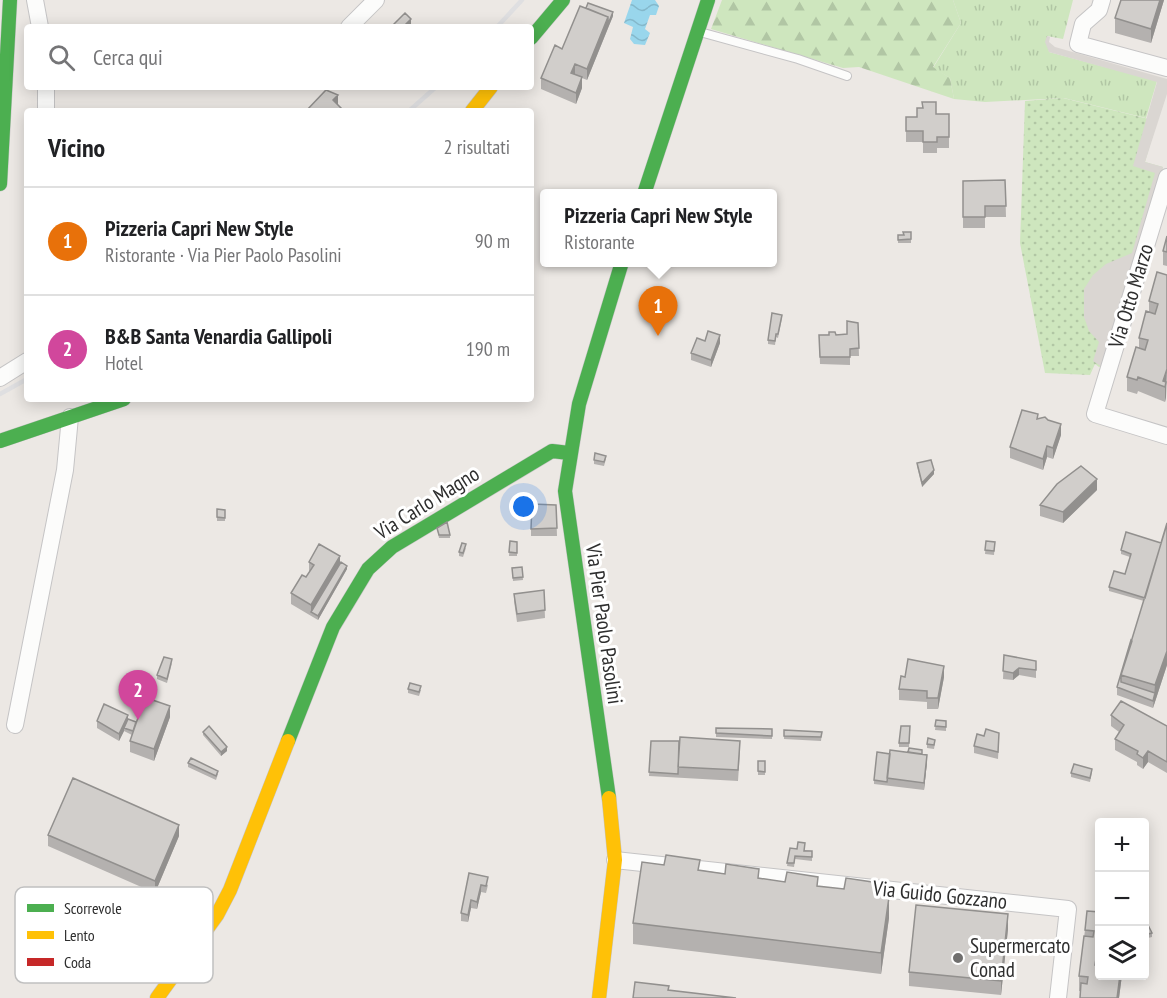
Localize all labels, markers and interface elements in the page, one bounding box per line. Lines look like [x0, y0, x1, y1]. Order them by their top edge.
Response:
search box [24, 24, 534, 90]
icon: search [45, 41, 78, 74]
text: Cerca qui [93, 43, 163, 71]
text: Vicino [48, 131, 105, 164]
text: 2 risultati [444, 134, 510, 160]
popup [540, 189, 777, 267]
text: Pizzeria Capri New Style [564, 201, 753, 229]
text: Pizzeria Capri New Style [105, 214, 294, 242]
text: 1 [63, 228, 72, 254]
text: 90 m [475, 228, 510, 254]
text: Ristorante [564, 229, 635, 255]
street label: Via Otto Marzo [1102, 241, 1159, 352]
text: Ristorante · Via Pier Paolo Pasolini [105, 242, 342, 268]
pin: 1 [638, 286, 678, 336]
text: B&B Santa Venardia Gallipoli [105, 322, 332, 350]
text: 2 [63, 336, 72, 362]
text: 190 m [466, 336, 510, 362]
text: Hotel [105, 350, 143, 376]
street label: Via Carlo Magno [369, 460, 484, 546]
your location [509, 492, 538, 521]
street label: Via Pier Paolo Pasolini [580, 541, 629, 706]
pin: 2 [118, 670, 158, 720]
map controls [1095, 818, 1149, 980]
button: + [1095, 818, 1149, 872]
button: − [1095, 872, 1149, 926]
street label: Via Guido Gozzano [871, 874, 1008, 915]
legend [15, 887, 213, 983]
text: Scorrevole [64, 898, 122, 918]
text: Lento [64, 925, 95, 945]
button: layers [1095, 926, 1149, 980]
place label: Supermercato Conad [970, 932, 1070, 983]
marker: Supermercato Conad [951, 951, 965, 965]
text: Coda [64, 952, 91, 972]

